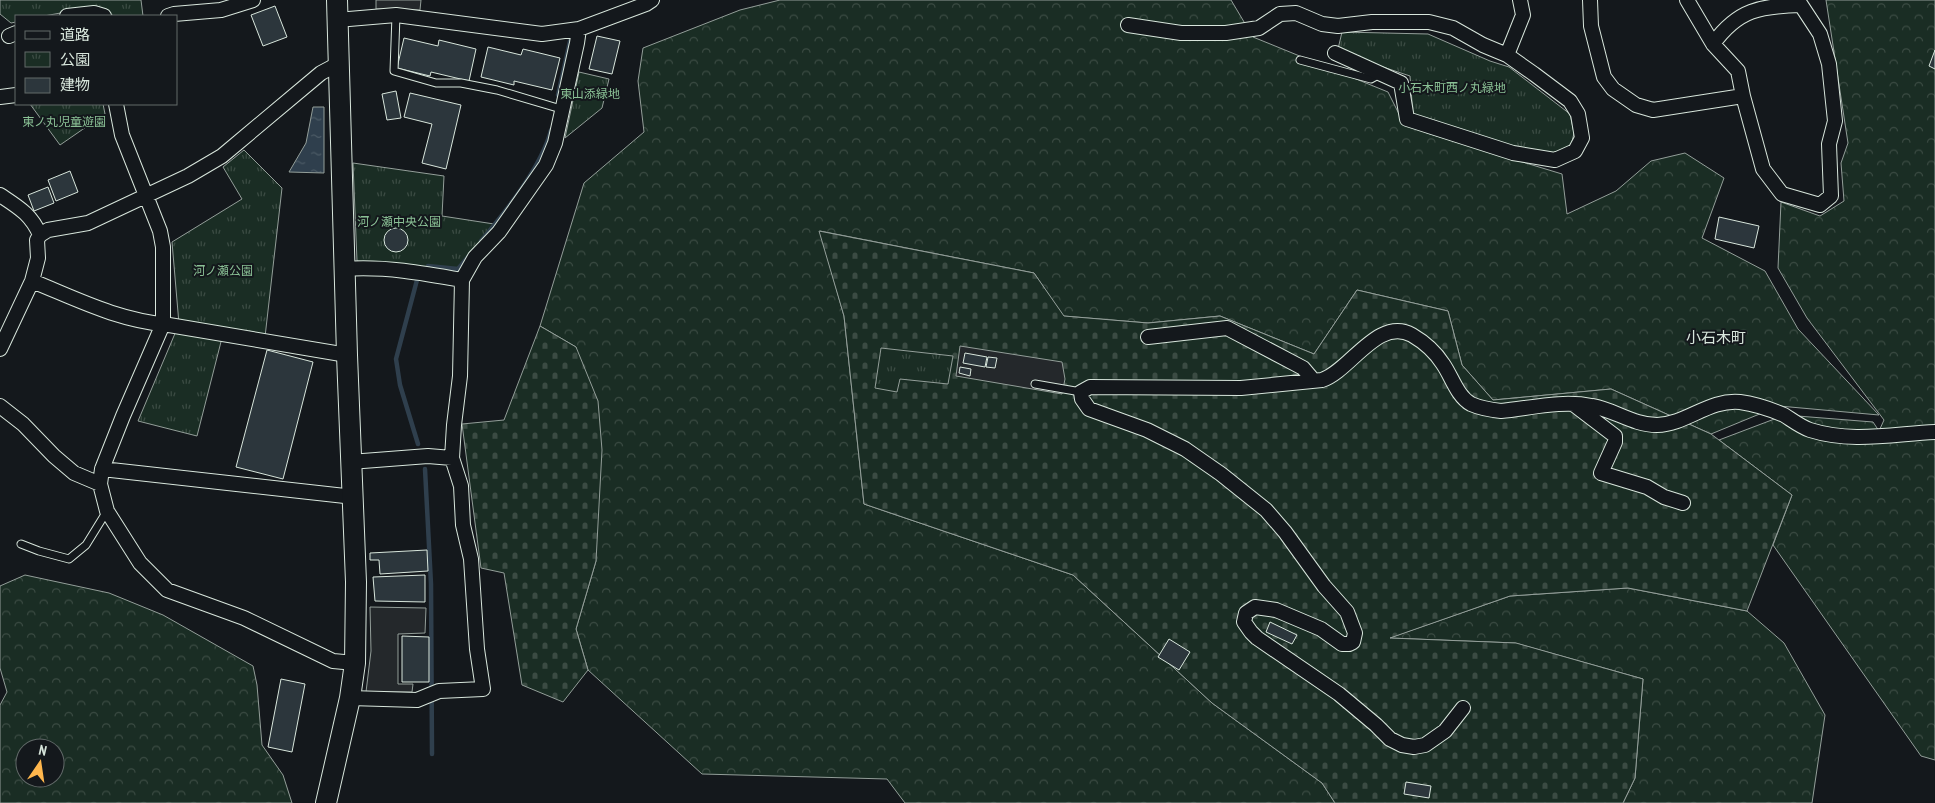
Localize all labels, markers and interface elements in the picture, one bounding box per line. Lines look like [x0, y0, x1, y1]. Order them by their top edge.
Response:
legend [15, 15, 178, 105]
text: 道路 [60, 25, 90, 44]
text: 公園 [60, 50, 90, 69]
text: 建物 [60, 75, 90, 94]
park label: 小石木町西ノ丸緑地 [1398, 80, 1506, 95]
park label: 東山添緑地 [560, 86, 620, 101]
park label: 東ノ丸児童遊園 [22, 114, 106, 129]
park label: 河ノ瀬中央公園 [357, 214, 441, 229]
park label: 河ノ瀬公園 [193, 263, 253, 278]
district label: 小石木町 [1686, 328, 1746, 347]
north arrow [15, 738, 65, 788]
text: N [37, 741, 49, 760]

